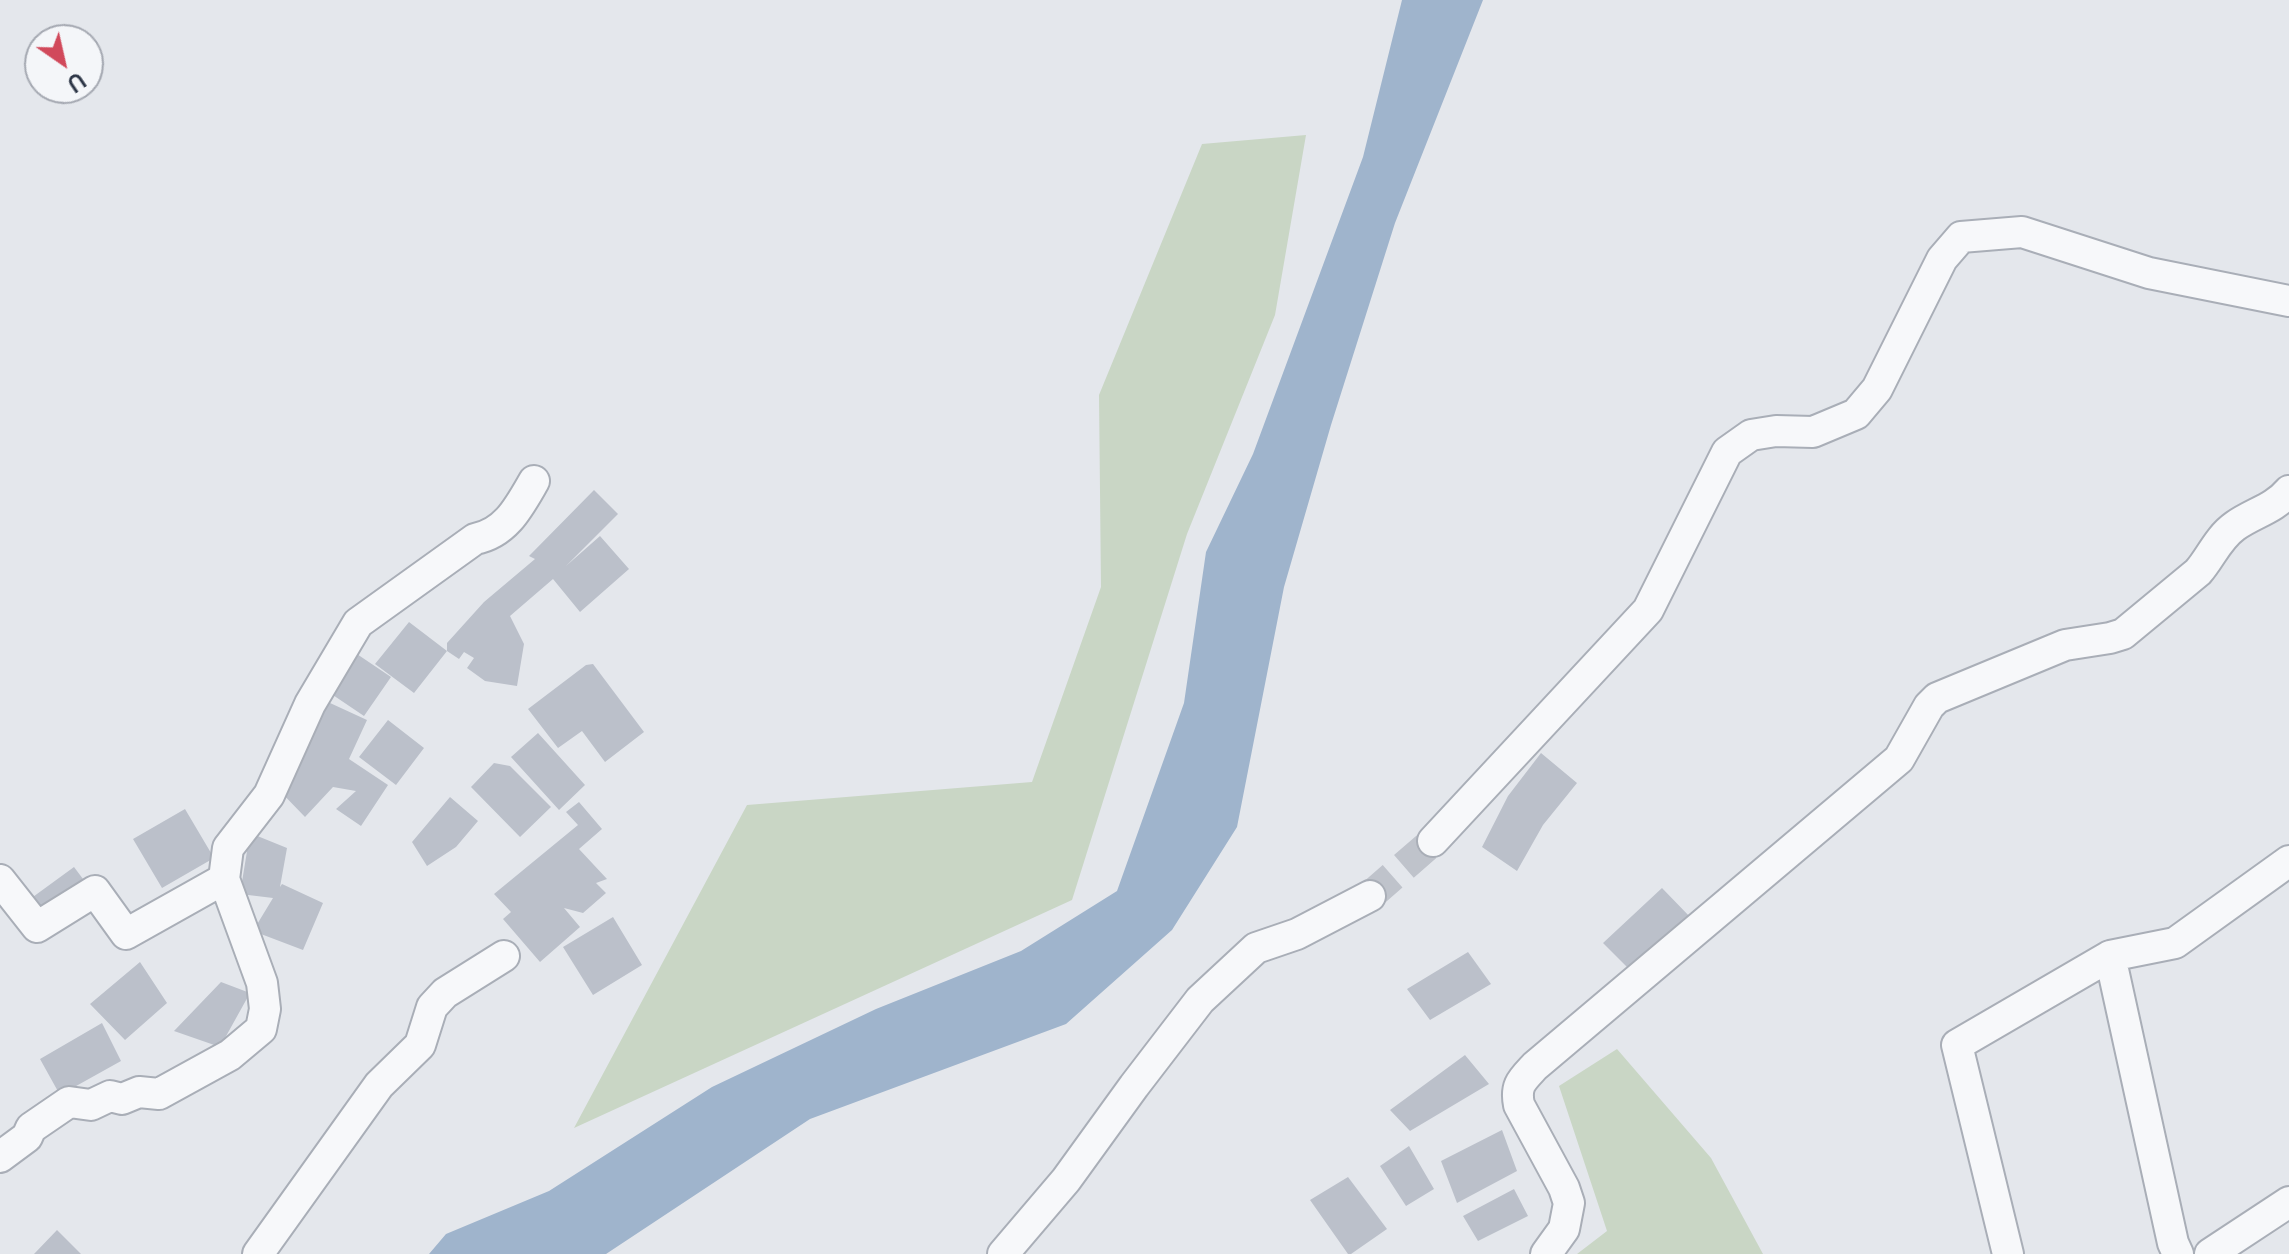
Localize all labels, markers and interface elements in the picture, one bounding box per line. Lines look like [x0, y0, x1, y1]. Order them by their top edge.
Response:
north arrow [24, 24, 104, 104]
text: U [62, 67, 91, 98]

